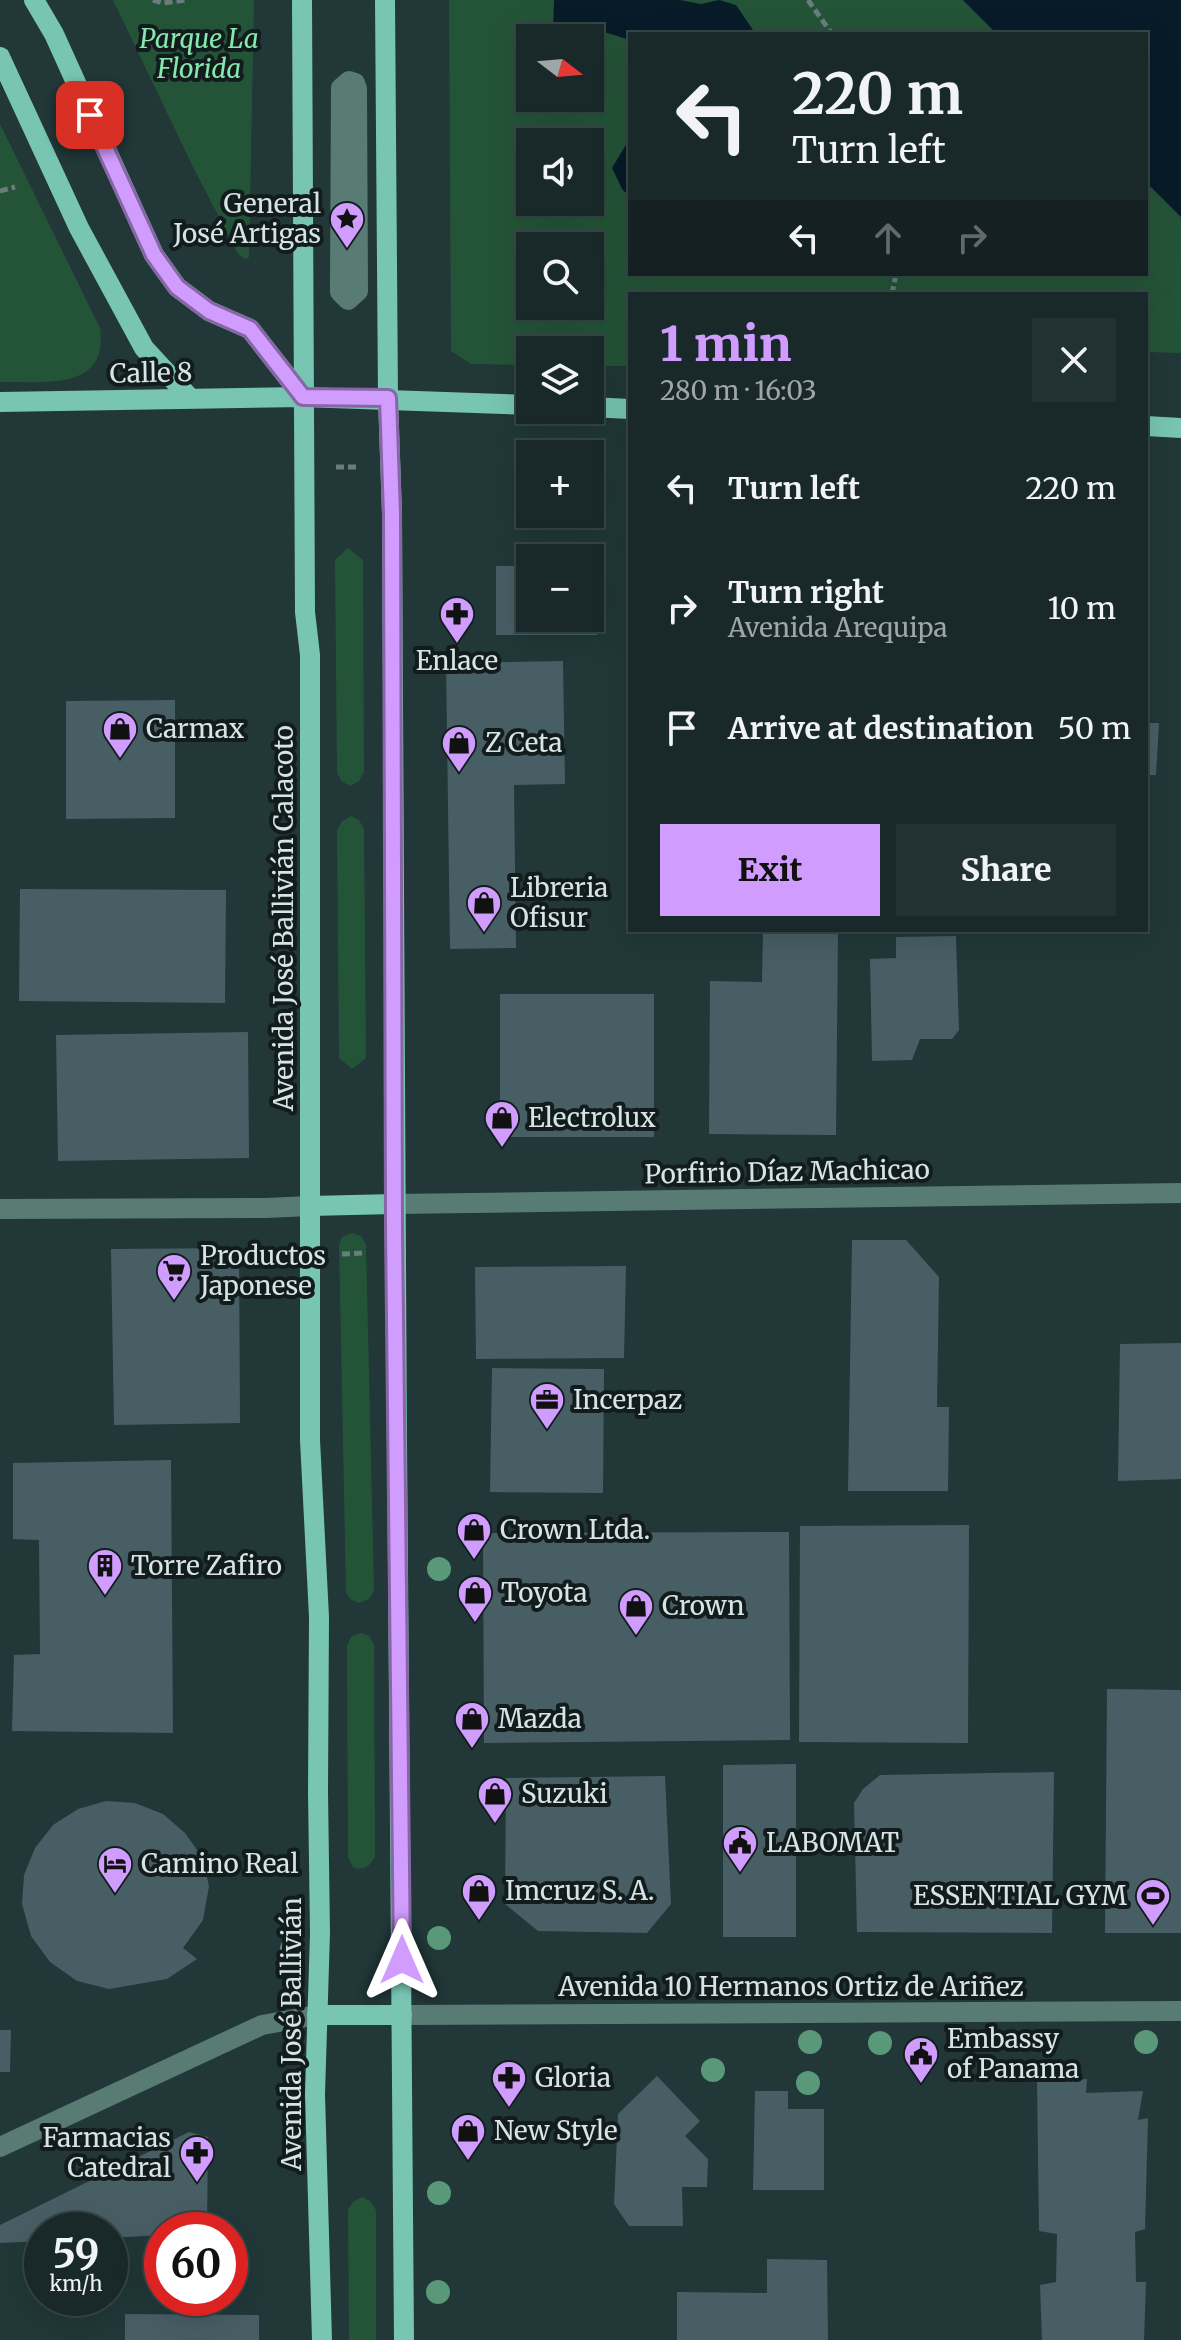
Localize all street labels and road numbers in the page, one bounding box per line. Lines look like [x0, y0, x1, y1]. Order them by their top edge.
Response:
street label: Calle 8 [109, 355, 193, 390]
street label: Avenida José Ballivián Calacoto [267, 725, 300, 1112]
street label: Porfirio Díaz Machicao [644, 1153, 930, 1190]
street label: Avenida José Ballivián [275, 1897, 308, 2172]
street label: Avenida 10 Hermanos Ortiz de Ariñez [557, 1970, 1024, 2003]

